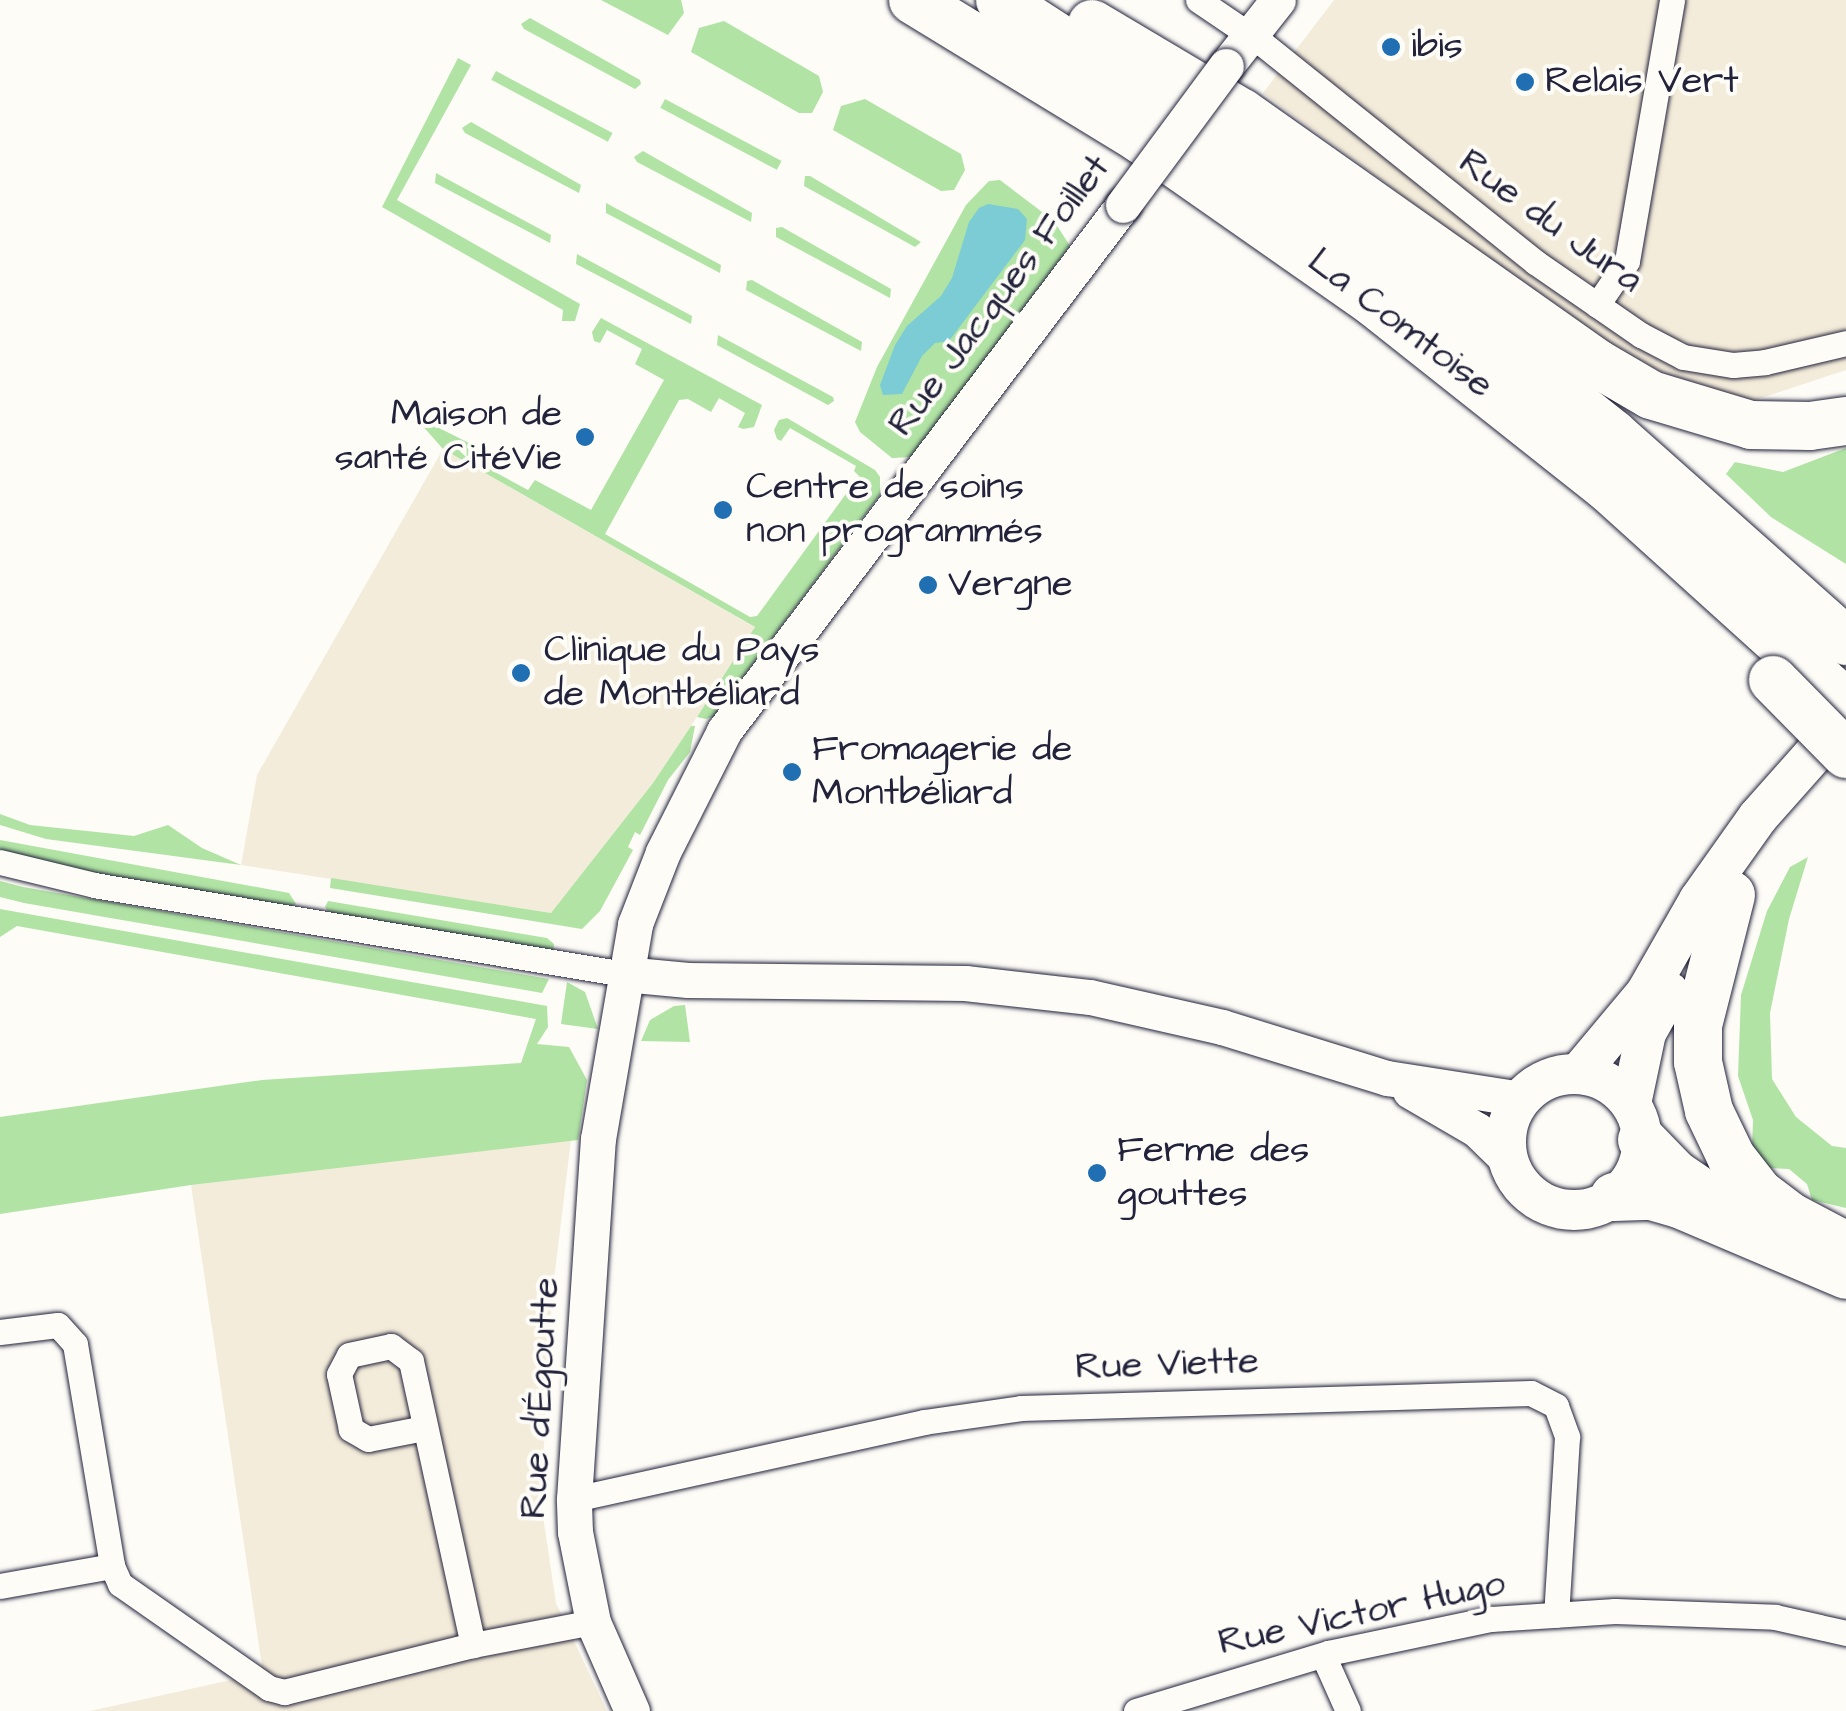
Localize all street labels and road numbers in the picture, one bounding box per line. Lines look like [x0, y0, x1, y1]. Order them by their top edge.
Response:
street label: Rue du Jura [1449, 140, 1651, 304]
street label: Rue Jacques Foillet [879, 146, 1121, 446]
street label: La Comtoise [1298, 239, 1502, 409]
street label: Rue d'Égoutte [512, 1276, 570, 1520]
street label: Rue Viette [1074, 1339, 1260, 1391]
street label: Rue Victor Hugo [1214, 1561, 1510, 1667]

